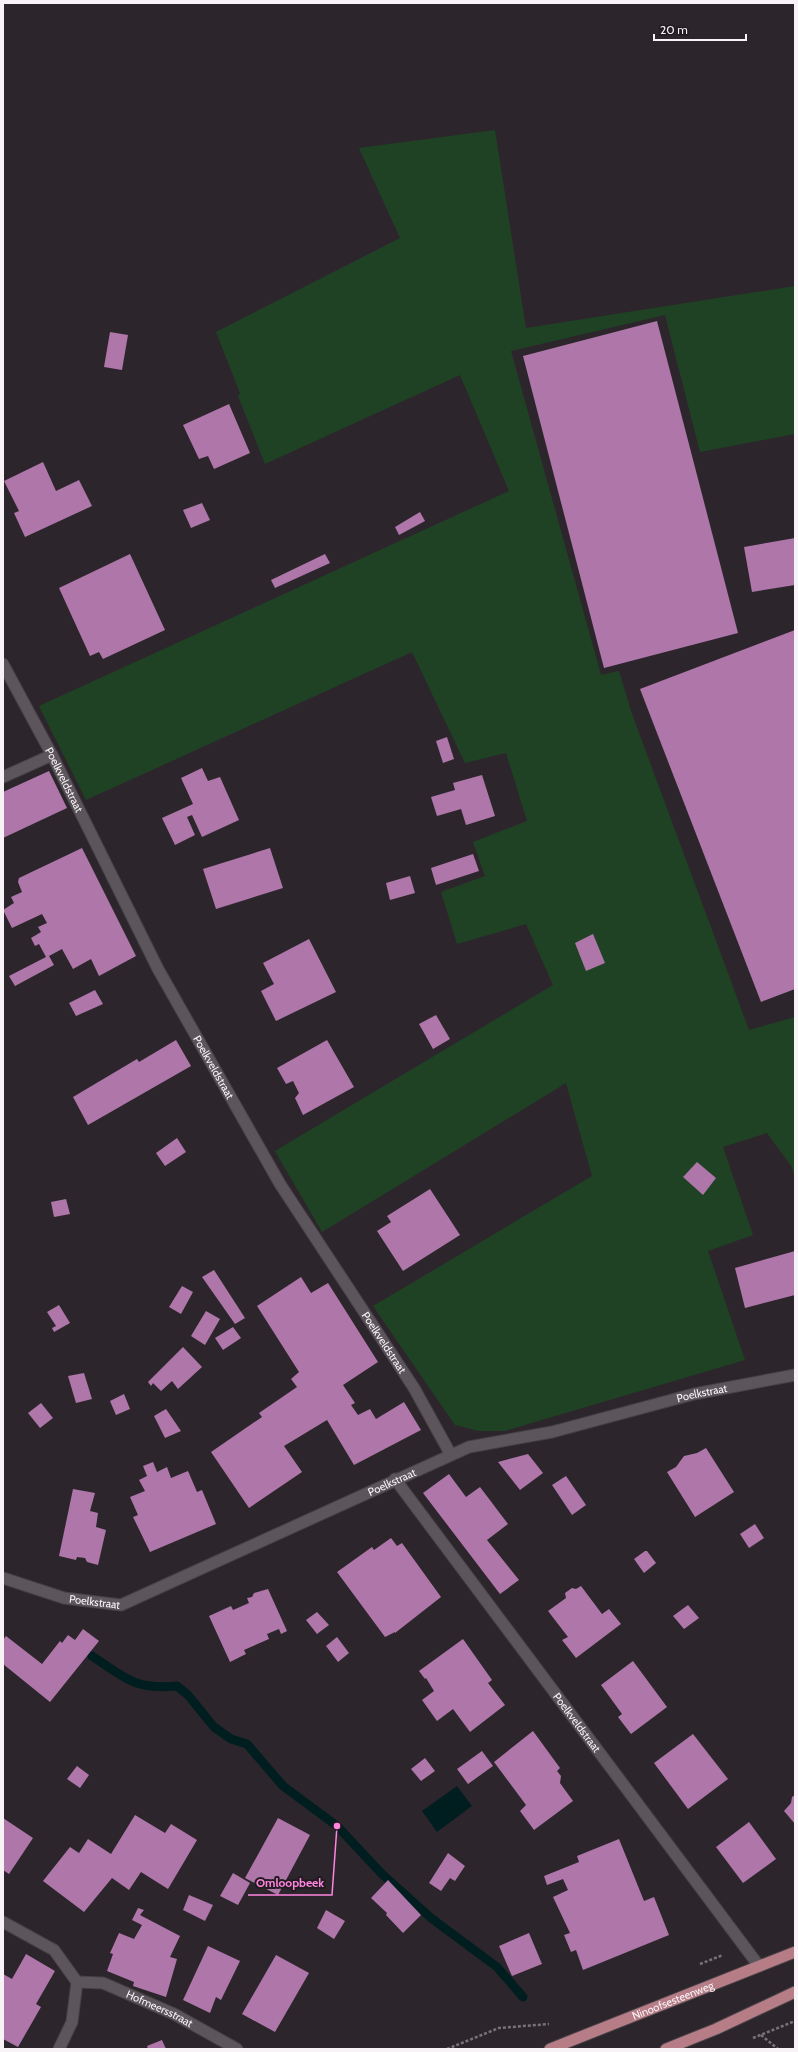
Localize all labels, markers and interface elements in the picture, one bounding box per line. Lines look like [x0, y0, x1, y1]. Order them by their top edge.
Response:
scale bar [654, 16, 746, 42]
text: 20 m [660, 22, 688, 37]
street label: Poelkveldstraat [42, 745, 86, 815]
street label: Poelkveldstraat [190, 1033, 237, 1102]
street label: Poelkveldstraat [359, 1309, 410, 1376]
street label: Poelkstraat [675, 1381, 728, 1405]
street label: Poelkstraat [366, 1465, 418, 1499]
street label: Poelkstraat [68, 1592, 121, 1612]
street label: Poelkveldstraat [550, 1690, 604, 1755]
callout: Omloopbeek [248, 1871, 332, 1895]
text: Omloopbeek [256, 1875, 324, 1890]
street label: Ninoofsesteenweg [630, 1978, 716, 2023]
street label: Hofmeersstraat [124, 1987, 196, 2030]

